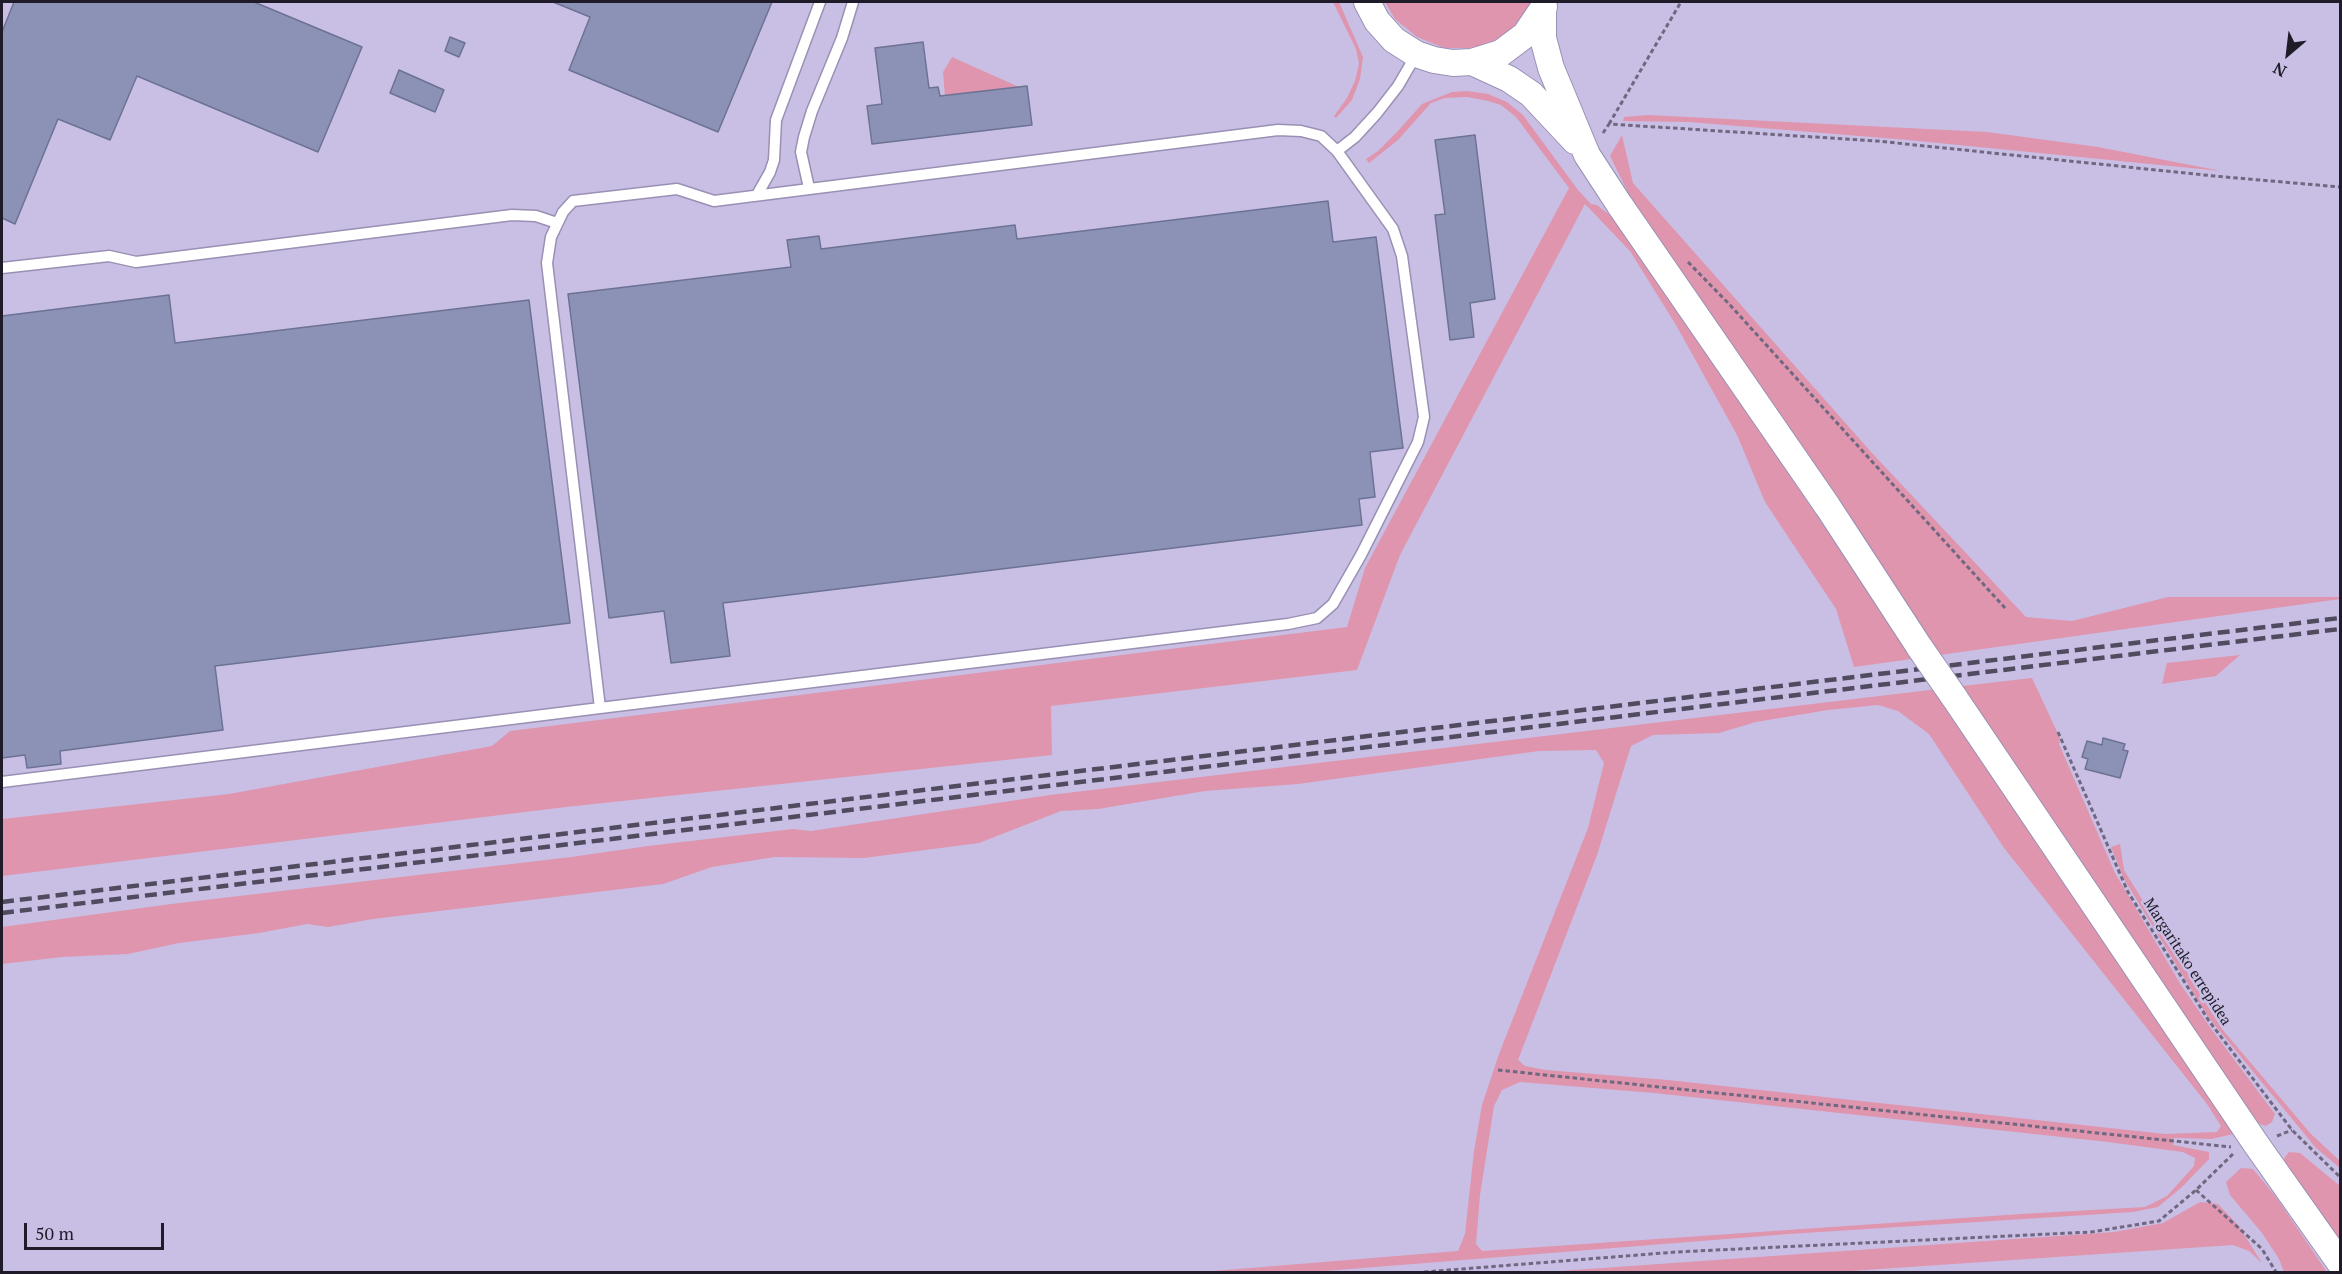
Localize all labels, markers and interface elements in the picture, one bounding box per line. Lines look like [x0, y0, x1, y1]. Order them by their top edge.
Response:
north arrow [2258, 24, 2318, 84]
text: N [2269, 57, 2290, 82]
street label: Margaritako errepidea [2139, 895, 2235, 1029]
scale bar [27, 1211, 166, 1249]
text: 50 m [35, 1221, 74, 1245]

